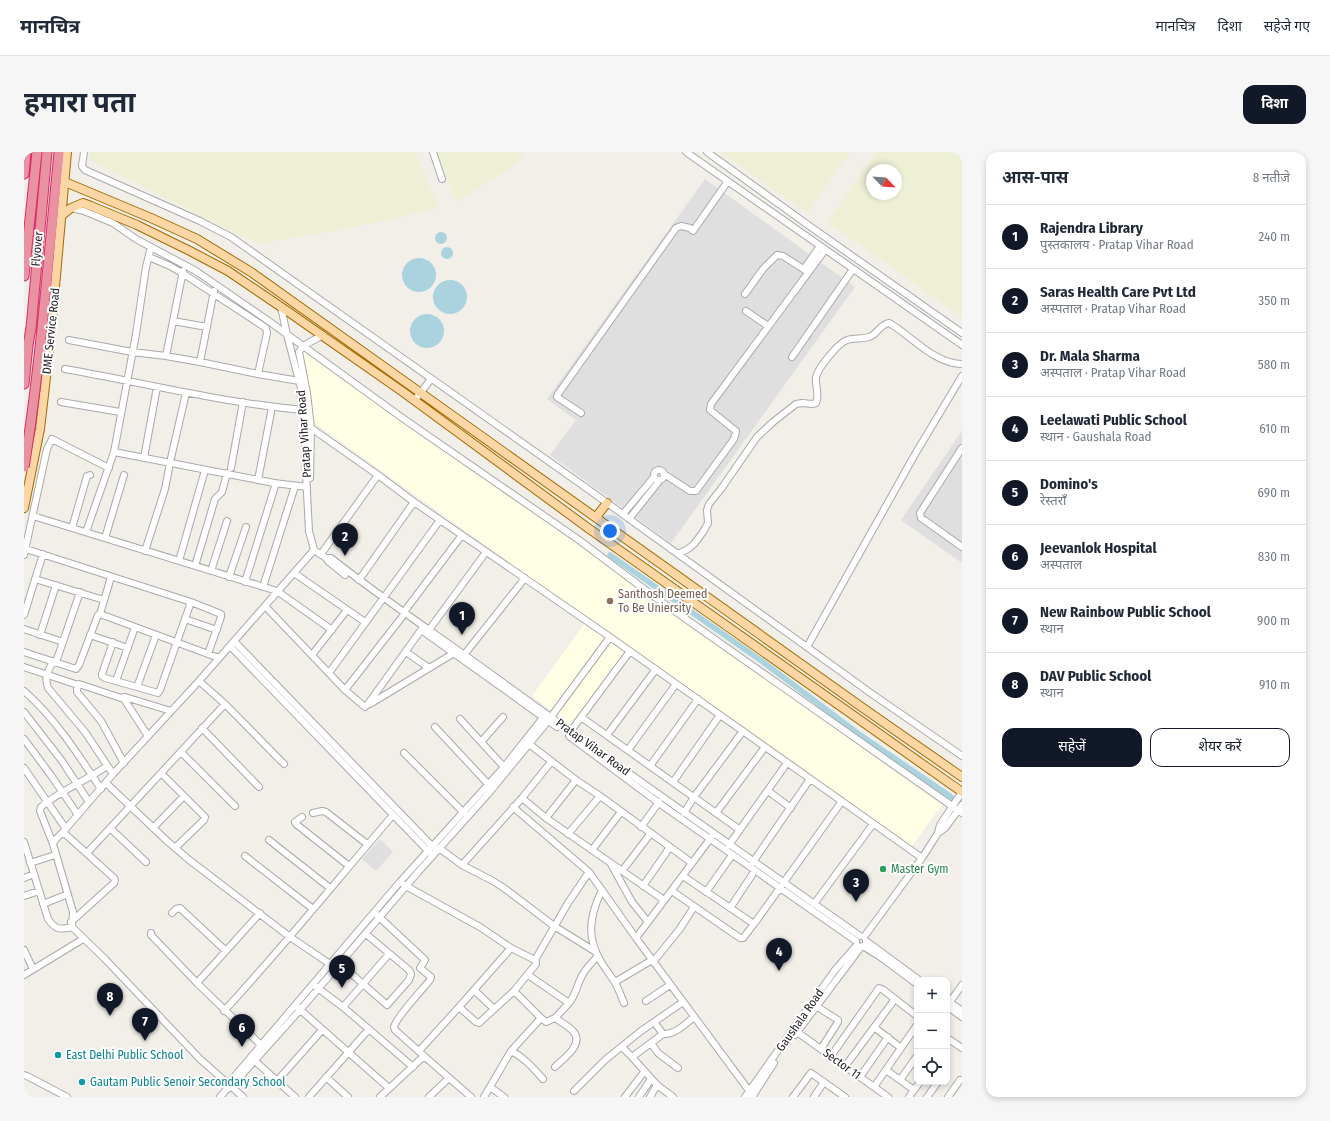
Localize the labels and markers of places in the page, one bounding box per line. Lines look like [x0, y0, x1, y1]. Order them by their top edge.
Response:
pin: 2 [332, 523, 358, 556]
place label: Santhosh Deemed To Be Uniersity [618, 587, 707, 615]
marker: Santhosh Deemed To Be Uniersity [605, 596, 615, 606]
pin: 1 [449, 602, 475, 635]
place label: Master Gym [891, 862, 949, 876]
marker: Master Gym [878, 864, 888, 874]
pin: 3 [843, 869, 869, 902]
pin: 4 [766, 938, 792, 971]
pin: 5 [329, 955, 355, 988]
pin: 8 [97, 983, 123, 1016]
pin: 7 [132, 1008, 158, 1041]
pin: 6 [229, 1014, 255, 1047]
place label: East Delhi Public School [66, 1048, 183, 1062]
marker: East Delhi Public School [53, 1050, 63, 1060]
place label: Gautam Public Senoir Secondary School [90, 1075, 285, 1089]
marker: Gautam Public Senoir Secondary School [77, 1077, 87, 1087]

